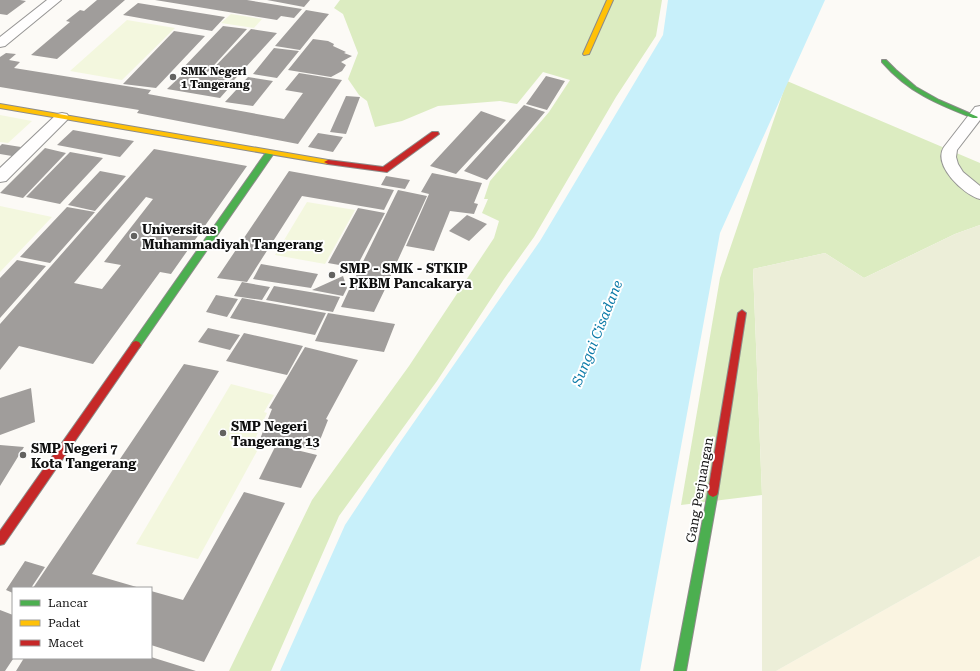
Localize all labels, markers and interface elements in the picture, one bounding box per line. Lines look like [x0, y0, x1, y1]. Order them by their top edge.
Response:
place label: SMK Negeri 1 Tangerang [181, 65, 250, 91]
marker: SMK Negeri 1 Tangerang [168, 72, 178, 82]
place label: Universitas Muhammadiyah Tangerang [142, 222, 323, 252]
marker: Universitas Muhammadiyah Tangerang [129, 231, 139, 241]
place label: SMP - SMK - STKIP - PKBM Pancakarya [340, 261, 472, 291]
marker: SMP - SMK - STKIP - PKBM Pancakarya [327, 270, 337, 280]
water label: Sungai Cisadane [568, 278, 625, 389]
place label: SMP Negeri Tangerang 13 [231, 419, 320, 449]
marker: SMP Negeri Tangerang 13 [218, 428, 228, 438]
street label: Gang Perjuangan [683, 435, 716, 544]
place label: SMP Negeri 7 Kota Tangerang [31, 441, 136, 471]
marker: SMP Negeri 7 Kota Tangerang [18, 450, 28, 460]
legend [12, 587, 152, 659]
text: Lancar [48, 596, 88, 610]
text: Padat [48, 616, 81, 630]
text: Macet [48, 636, 84, 650]

